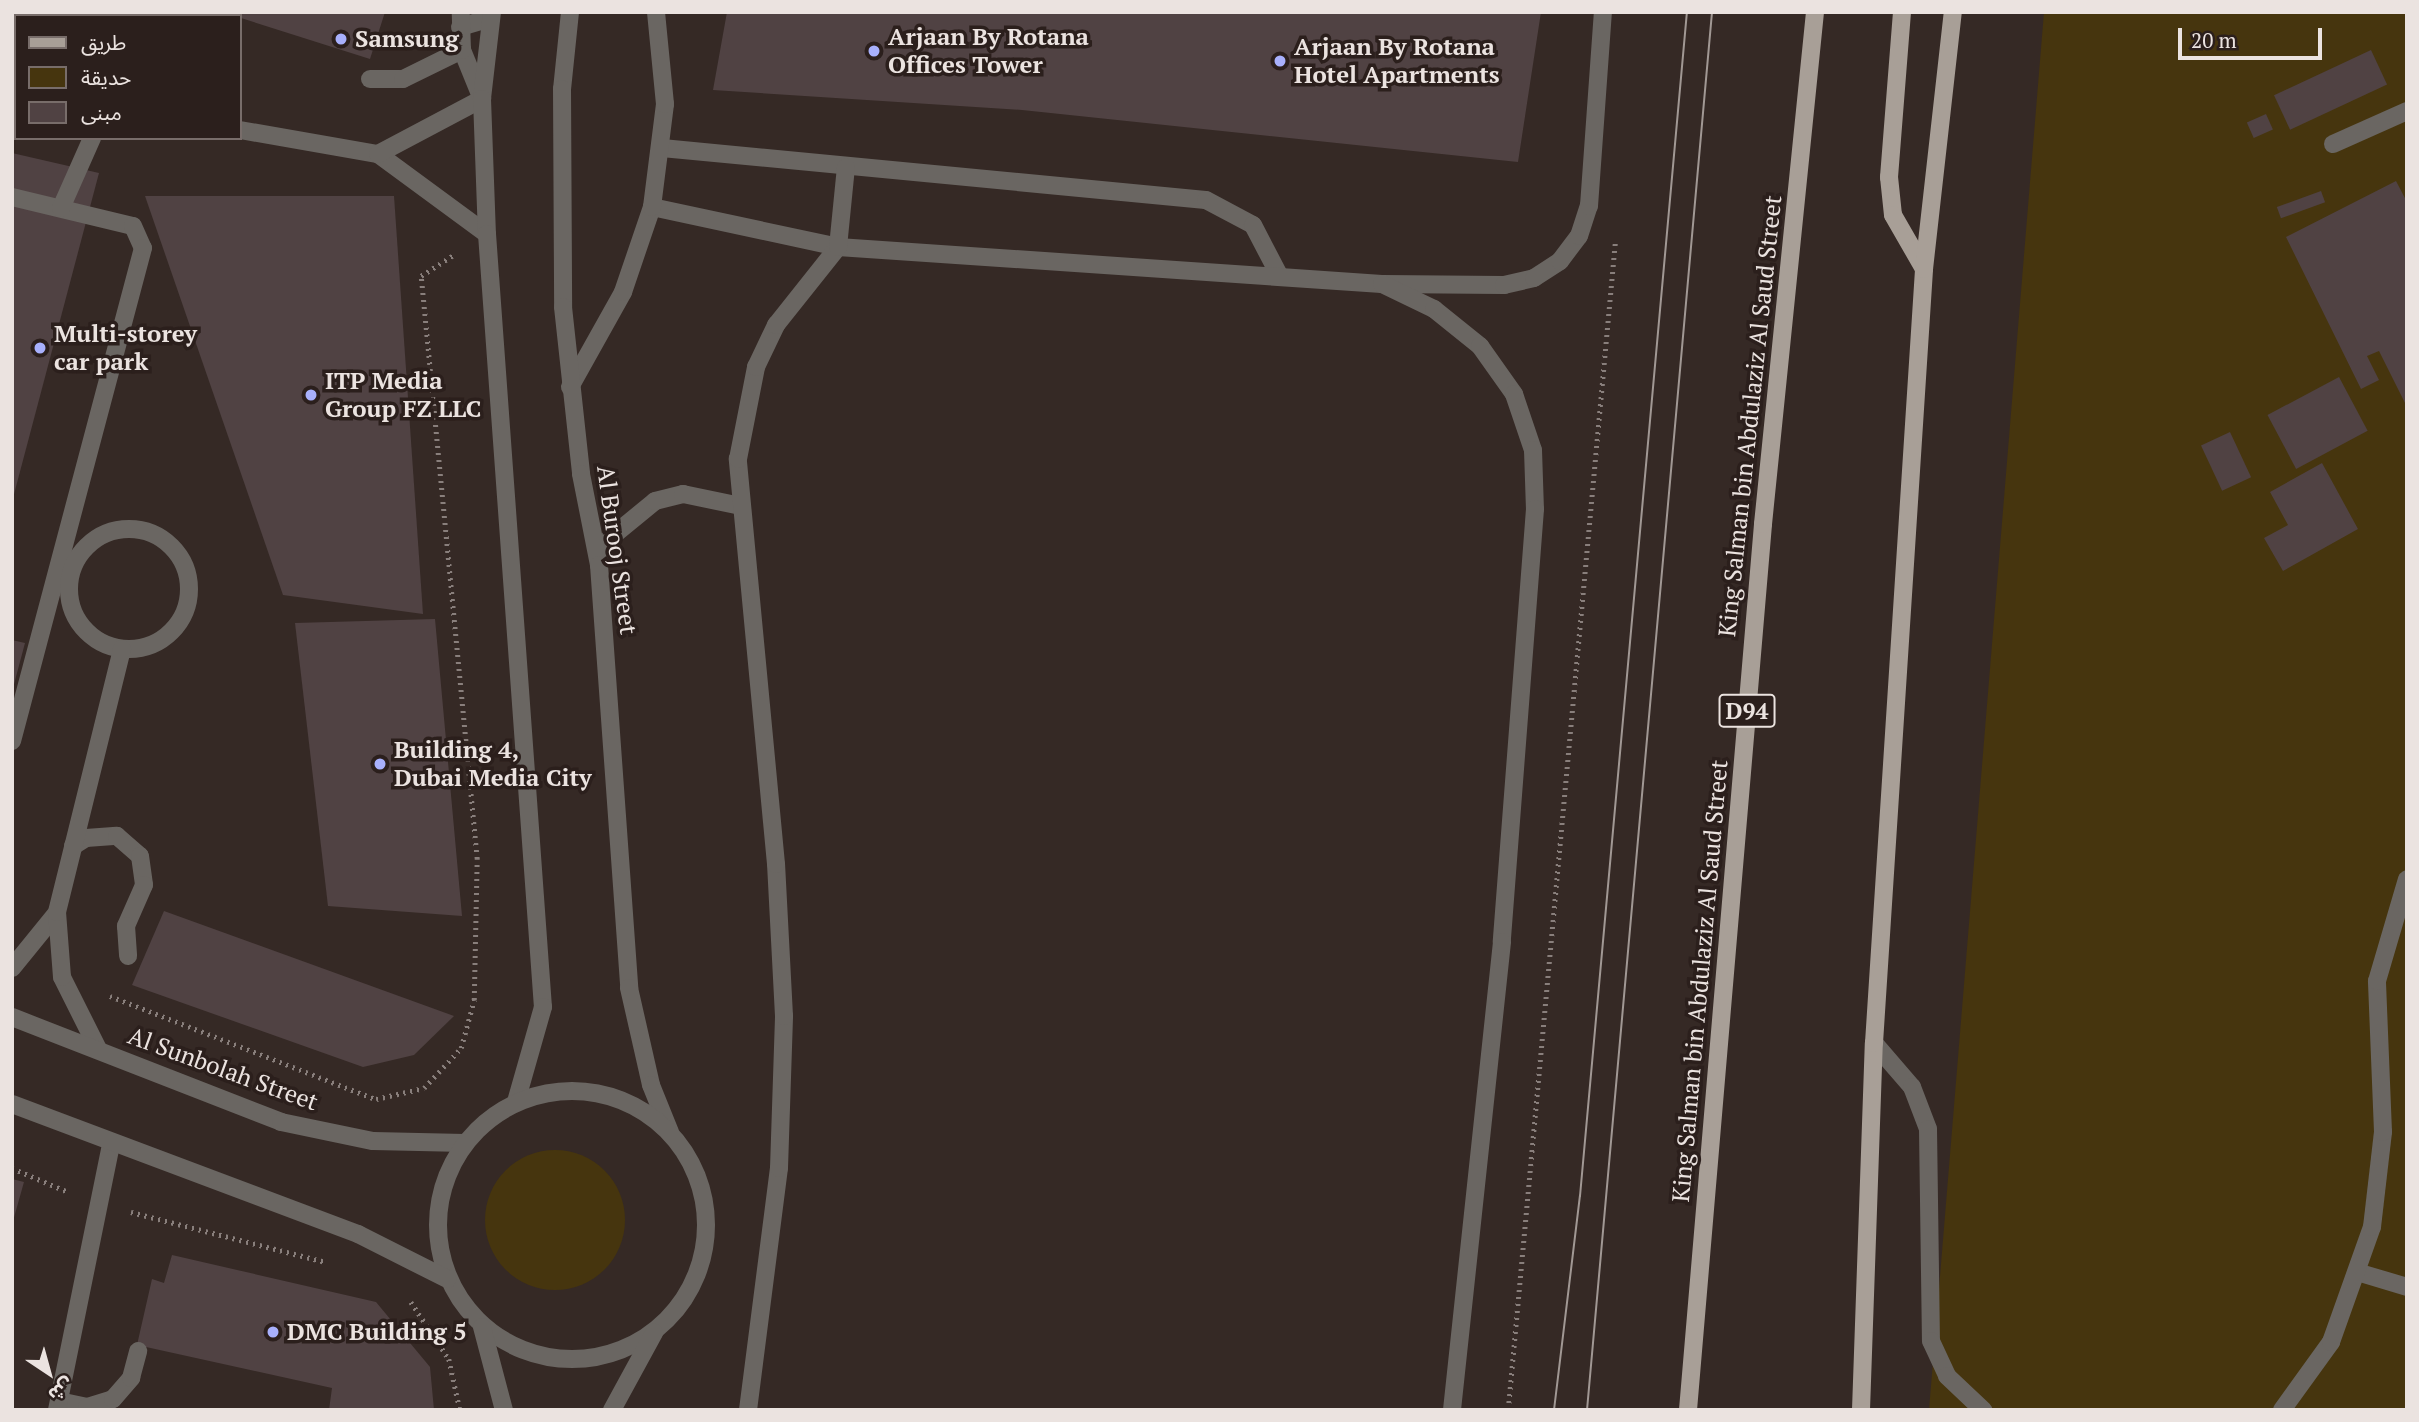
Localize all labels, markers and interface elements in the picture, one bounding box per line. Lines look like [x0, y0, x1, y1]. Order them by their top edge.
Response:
legend [14, 14, 242, 140]
scale bar [2181, 14, 2324, 58]
place label: Arjaan By Rotana Offices Tower [888, 23, 1089, 79]
place label: Samsung [355, 25, 459, 53]
text: 20 m [2191, 26, 2237, 54]
text: طريق [81, 28, 126, 56]
marker: Samsung [333, 31, 349, 47]
place label: Arjaan By Rotana Hotel Apartments [1294, 33, 1500, 89]
marker: Arjaan By Rotana Offices Tower [866, 43, 882, 59]
marker: Arjaan By Rotana Hotel Apartments [1272, 53, 1288, 69]
text: حديقة [81, 63, 131, 91]
text: مبنى [81, 98, 122, 126]
street label: King Salman bin Abdulaziz Al Saud Street [1712, 193, 1788, 639]
place label: Multi-storey car park [54, 320, 197, 376]
marker: Multi-storey car park [32, 340, 48, 356]
place label: ITP Media Group FZ LLC [325, 367, 481, 423]
marker: ITP Media Group FZ LLC [303, 387, 319, 403]
street label: Al Burooj Street [591, 464, 643, 636]
road number: D94 [1717, 692, 1777, 730]
place label: Building 4, Dubai Media City [394, 736, 592, 792]
marker: Building 4, Dubai Media City [372, 756, 388, 772]
street label: King Salman bin Abdulaziz Al Saud Street [1666, 758, 1734, 1204]
street label: Al Sunbolah Street [124, 1021, 322, 1117]
place label: DMC Building 5 [287, 1318, 467, 1346]
marker: DMC Building 5 [265, 1324, 281, 1340]
north arrow [14, 1338, 84, 1408]
text: ش [44, 1373, 80, 1408]

